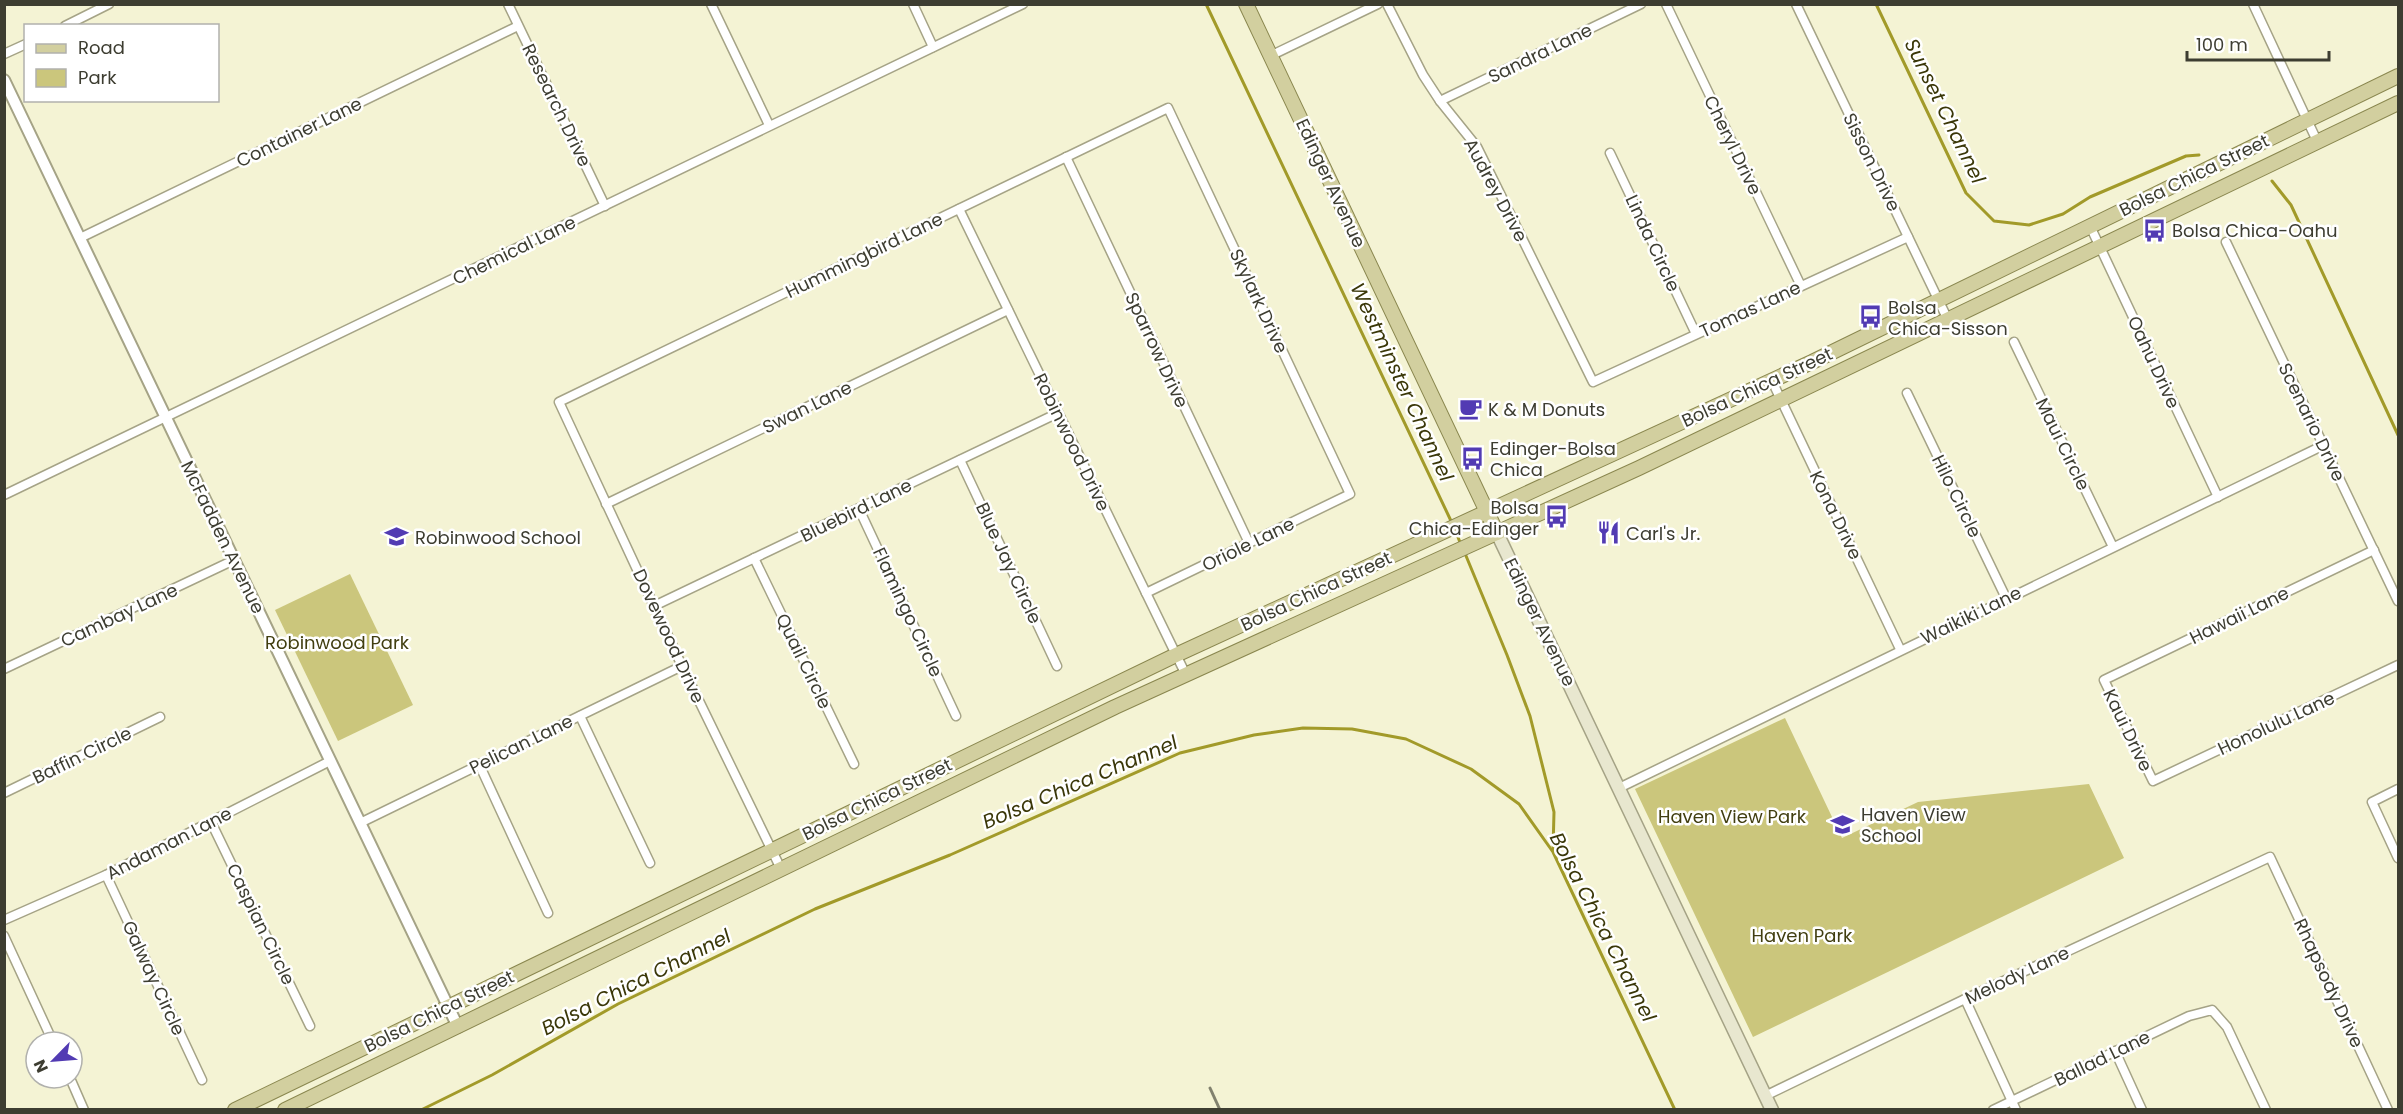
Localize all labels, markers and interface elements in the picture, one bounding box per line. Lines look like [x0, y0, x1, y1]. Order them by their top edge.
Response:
street label: Sandra Lane [1484, 17, 1596, 89]
legend [24, 24, 219, 102]
scale bar [2187, 24, 2330, 62]
text: 100 m [2196, 32, 2248, 57]
water label: Sunset Channel [1898, 34, 1992, 188]
text: Road [78, 35, 125, 60]
street label: Research Drive [516, 39, 598, 171]
text: Park [78, 65, 117, 90]
street label: Container Lane [232, 91, 366, 173]
street label: Cheryl Drive [1698, 91, 1768, 199]
street label: Sisson Drive [1837, 109, 1907, 215]
street label: Edinger Avenue [1290, 114, 1372, 252]
street label: Bolsa Chica Street [2115, 128, 2273, 222]
street label: Audrey Drive [1458, 134, 1534, 246]
street label: Linda Circle [1620, 190, 1686, 296]
street label: Hummingbird Lane [781, 206, 947, 304]
street label: Chemical Lane [448, 209, 580, 291]
bus stop icon: Bolsa Chica-Oahu [2141, 217, 2167, 243]
place label: Bolsa Chica-Oahu [2172, 218, 2338, 243]
street label: Skylark Drive [1224, 245, 1294, 357]
street label: Tomas Lane [1695, 275, 1805, 343]
water label: Westminster Channel [1344, 278, 1460, 486]
street label: Sparrow Drive [1119, 288, 1195, 412]
place label: Bolsa Chica-Sisson [1888, 295, 2008, 341]
bus stop icon: Bolsa Chica-Sisson [1857, 304, 1883, 330]
street label: Oahu Drive [2122, 312, 2186, 412]
street label: Bolsa Chica Street [1677, 341, 1837, 433]
street label: Scenario Drive [2273, 359, 2351, 485]
street label: Robinwood Drive [1028, 369, 1116, 515]
street label: Swan Lane [758, 375, 856, 439]
street label: Maui Circle [2030, 394, 2096, 494]
cafe icon: K & M Donuts [1457, 396, 1483, 422]
place label: K & M Donuts [1488, 397, 1605, 422]
place label: Edinger-Bolsa Chica [1490, 436, 1616, 482]
bus stop icon: Edinger-Bolsa Chica [1459, 445, 1485, 471]
street label: Hilo Circle [1926, 450, 1988, 542]
street label: McFadden Avenue [175, 456, 271, 618]
street label: Kona Drive [1804, 466, 1868, 564]
street label: Bluebird Lane [796, 472, 916, 548]
place label: Bolsa Chica-Edinger [1409, 495, 1539, 541]
street label: Blue Jay Circle [970, 498, 1048, 628]
bus stop icon: Bolsa Chica-Edinger [1544, 504, 1570, 530]
street label: Oriole Lane [1198, 511, 1298, 577]
restaurant icon: Carl's Jr. [1595, 520, 1621, 546]
place label: Carl's Jr. [1626, 521, 1700, 546]
school or university icon: Robinwood School [384, 524, 410, 550]
place label: Robinwood School [415, 525, 581, 550]
street label: Flamingo Circle [867, 543, 949, 681]
street label: Bolsa Chica Street [1236, 545, 1396, 637]
street label: Edinger Avenue [1498, 554, 1582, 690]
street label: Dovewood Drive [627, 565, 711, 707]
street label: Cambay Lane [56, 577, 182, 653]
street label: Waikiki Lane [1917, 580, 2025, 650]
street label: Hawaii Lane [2185, 580, 2293, 650]
street label: Quail Circle [770, 609, 838, 713]
park label: Robinwood Park [265, 630, 410, 655]
street label: Kaui Drive [2097, 685, 2159, 775]
street label: Honolulu Lane [2213, 685, 2339, 761]
street label: Pelican Lane [465, 708, 577, 780]
street label: Baffin Circle [28, 720, 136, 790]
water label: Bolsa Chica Channel [978, 728, 1182, 836]
street label: Bolsa Chica Street [798, 752, 956, 846]
street label: Andaman Lane [102, 801, 236, 885]
place label: Haven View School [1861, 802, 1966, 848]
park label: Haven View Park [1658, 804, 1807, 829]
school or university icon: Haven View School [1830, 811, 1856, 837]
water label: Bolsa Chica Channel [1543, 827, 1663, 1027]
street label: Caspian Circle [221, 859, 301, 989]
street label: Rhapsody Drive [2288, 914, 2370, 1052]
street label: Galway Circle [116, 917, 192, 1039]
water label: Bolsa Chica Channel [536, 922, 736, 1042]
park label: Haven Park [1752, 923, 1853, 948]
street label: Melody Lane [1961, 940, 2073, 1010]
street label: Bolsa Chica Street [360, 964, 518, 1058]
street label: Ballad Lane [2050, 1024, 2154, 1092]
north arrow [24, 1030, 84, 1090]
text: N [28, 1056, 54, 1076]

